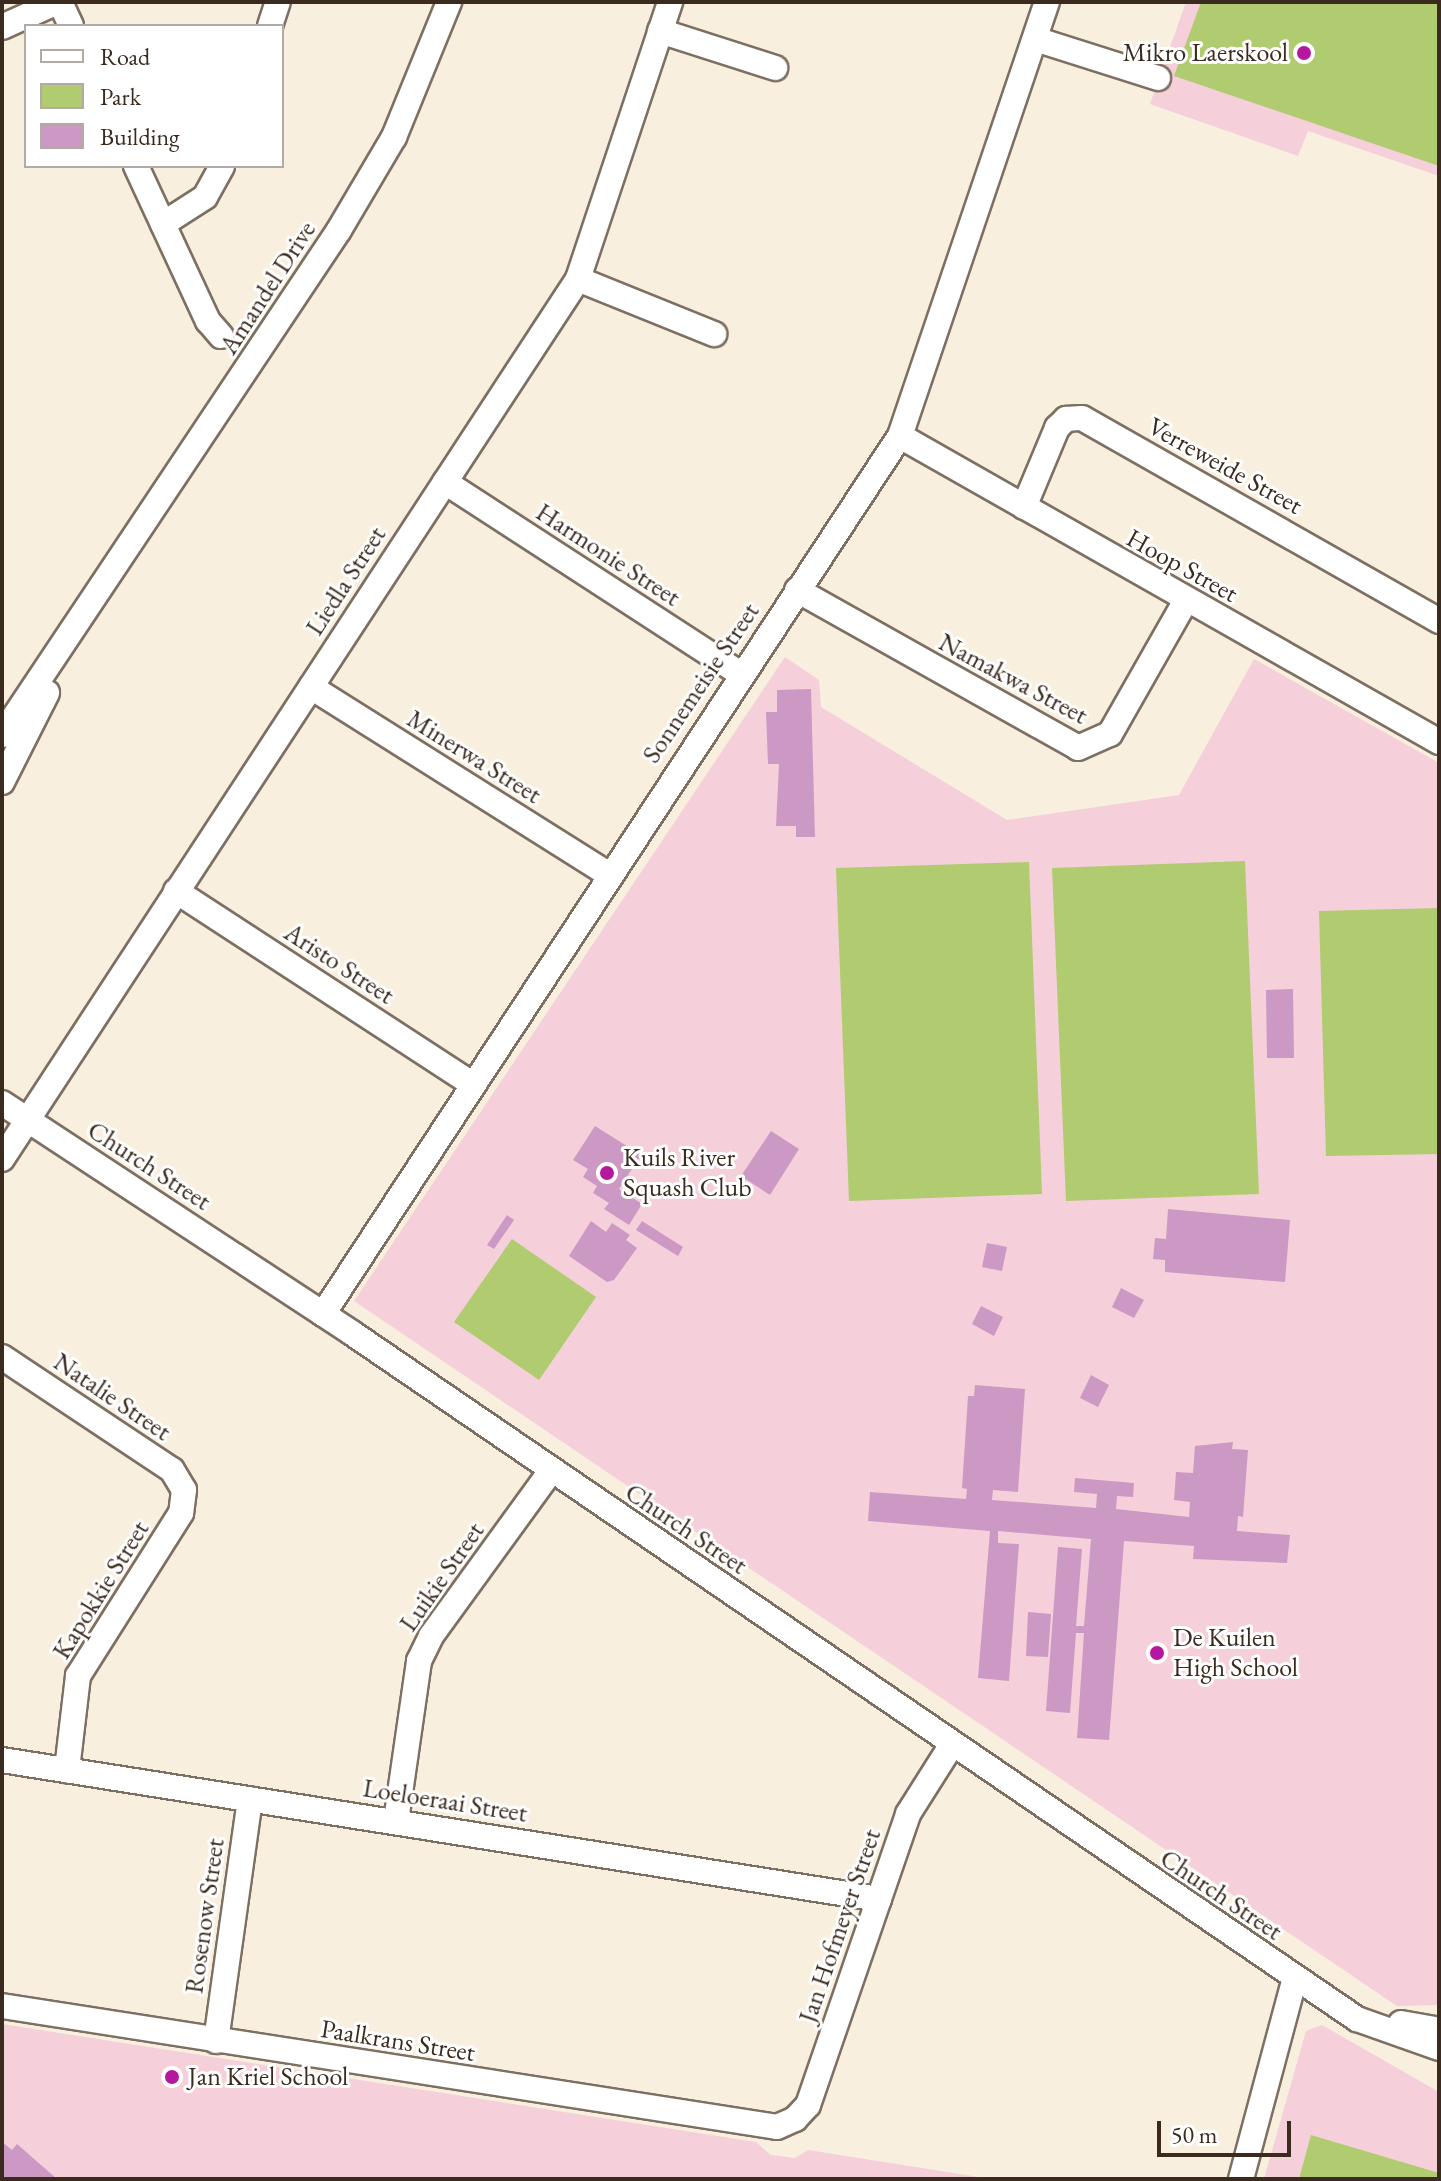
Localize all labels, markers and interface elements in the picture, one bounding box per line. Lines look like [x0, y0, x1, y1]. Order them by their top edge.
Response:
legend [24, 24, 284, 168]
place label: Mikro Laerskool [1123, 37, 1288, 69]
text: Road [100, 41, 150, 72]
marker: Mikro Laerskool [1295, 44, 1313, 62]
text: Park [100, 81, 141, 112]
text: Building [100, 121, 180, 152]
street label: Amandel Drive [213, 216, 323, 360]
street label: Verreweide Street [1142, 411, 1308, 521]
street label: Harmonie Street [530, 497, 686, 613]
street label: Liedla Street [299, 521, 393, 641]
street label: Hoop Street [1121, 523, 1243, 609]
street label: Sonnemeisie Street [636, 597, 766, 769]
street label: Namakwa Street [933, 627, 1093, 731]
street label: Minerwa Street [401, 703, 547, 811]
street label: Aristo Street [278, 917, 400, 1011]
street label: Church Street [82, 1115, 216, 1217]
place label: Kuils River Squash Club [623, 1142, 752, 1204]
marker: Kuils River Squash Club [598, 1164, 616, 1182]
street label: Natalie Street [47, 1346, 177, 1448]
street label: Church Street [619, 1477, 753, 1581]
street label: Kapokkie Street [46, 1515, 156, 1665]
street label: Luikie Street [393, 1516, 491, 1638]
place label: De Kuilen High School [1173, 1622, 1298, 1684]
marker: De Kuilen High School [1148, 1644, 1166, 1662]
street label: Loeloeraai Street [361, 1773, 529, 1829]
street label: Jan Hofmeyer Street [792, 1825, 888, 2027]
street label: Rosenow Street [179, 1836, 231, 1996]
street label: Church Street [1154, 1843, 1288, 1947]
street label: Paalkrans Street [319, 2013, 477, 2069]
place label: Jan Kriel School [188, 2061, 348, 2093]
marker: Jan Kriel School [163, 2068, 181, 2086]
scale bar [1161, 2105, 1295, 2155]
text: 50 m [1171, 2119, 1218, 2150]

